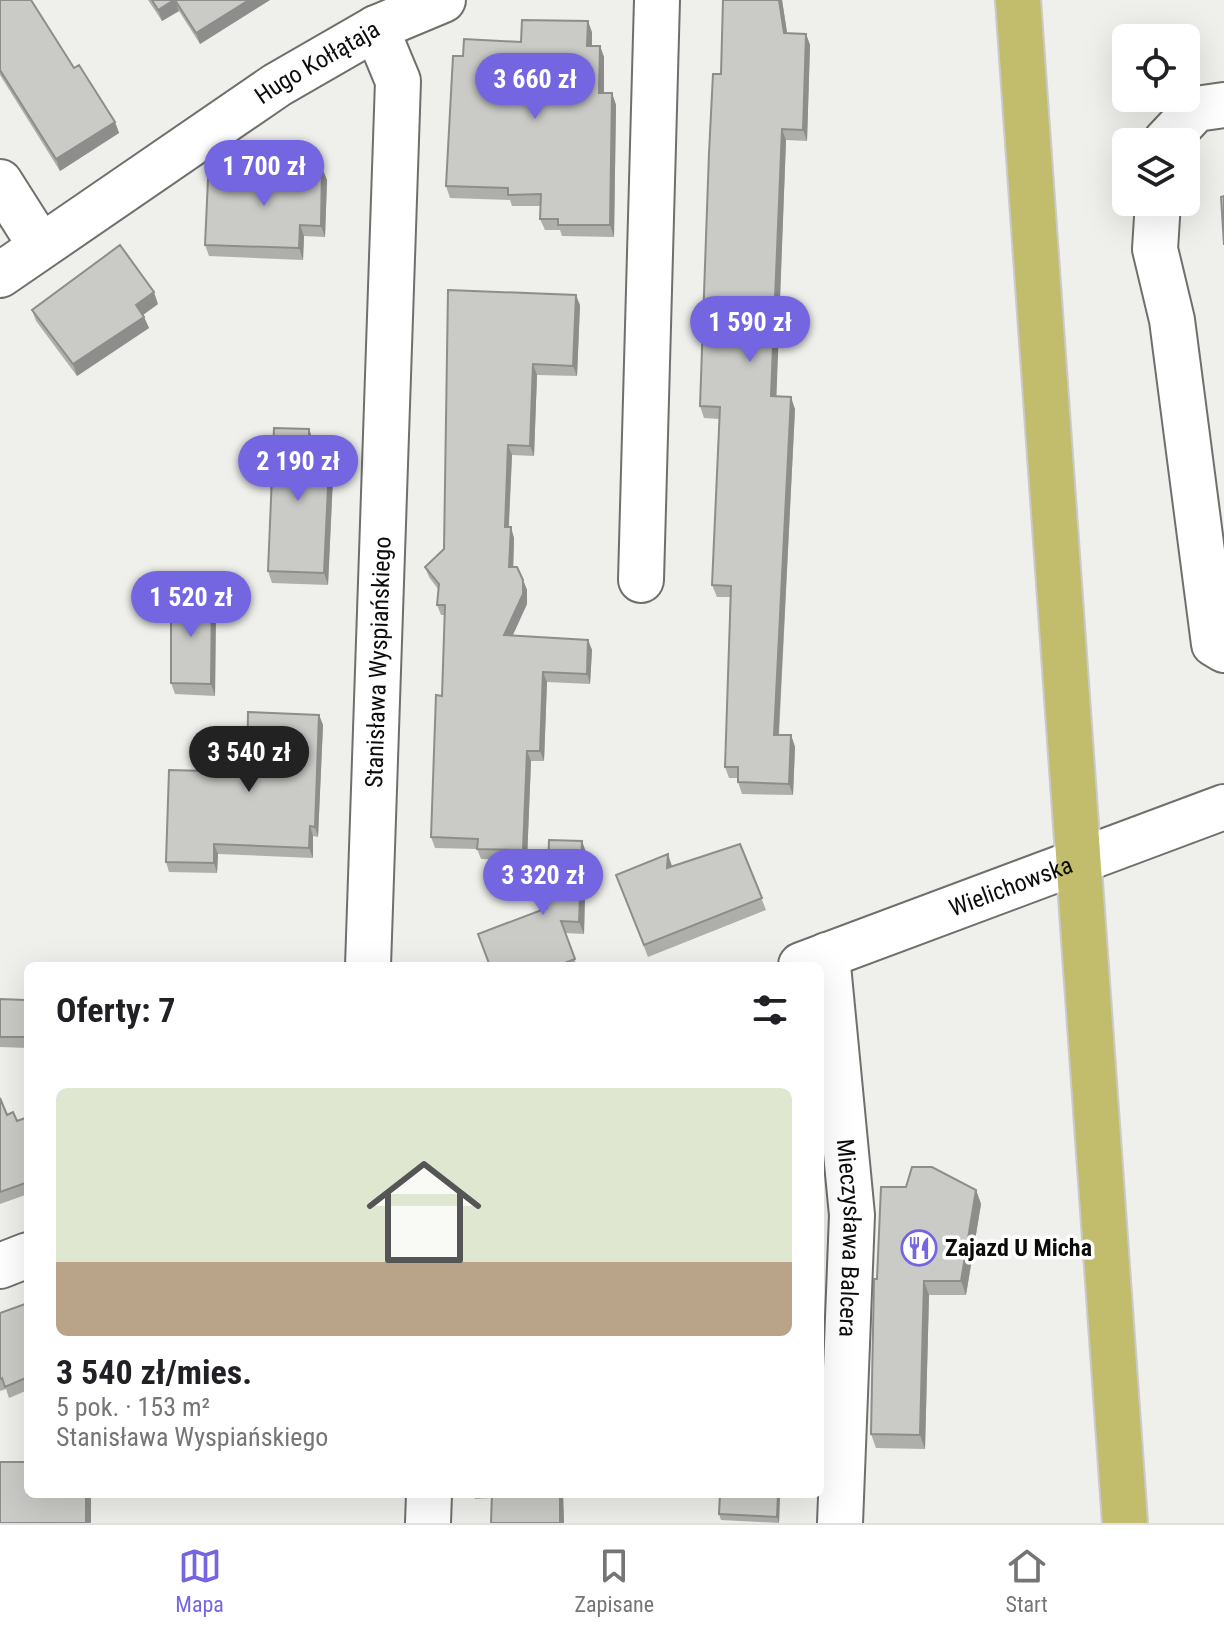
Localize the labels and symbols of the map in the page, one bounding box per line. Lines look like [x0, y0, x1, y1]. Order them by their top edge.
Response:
street label: Hugo Kołłątaja [249, 15, 384, 110]
pin: 3 660 zł [452, 53, 618, 121]
pin: 1 700 zł [181, 140, 347, 208]
pin: 1 590 zł [667, 296, 833, 364]
pin: 2 190 zł [215, 435, 381, 503]
street label: Stanisława Wyspiańskiego [360, 536, 397, 788]
pin: 1 520 zł [108, 571, 274, 639]
pin: 3 540 zł [166, 726, 332, 794]
pin: 3 320 zł [460, 849, 626, 917]
street label: Wielichowska [945, 851, 1076, 922]
street label: Mieczysława Balcera [831, 1138, 866, 1337]
restaurant icon: Zajazd U Micha [900, 1229, 938, 1267]
place label: Zajazd U Micha [945, 1234, 1092, 1262]

